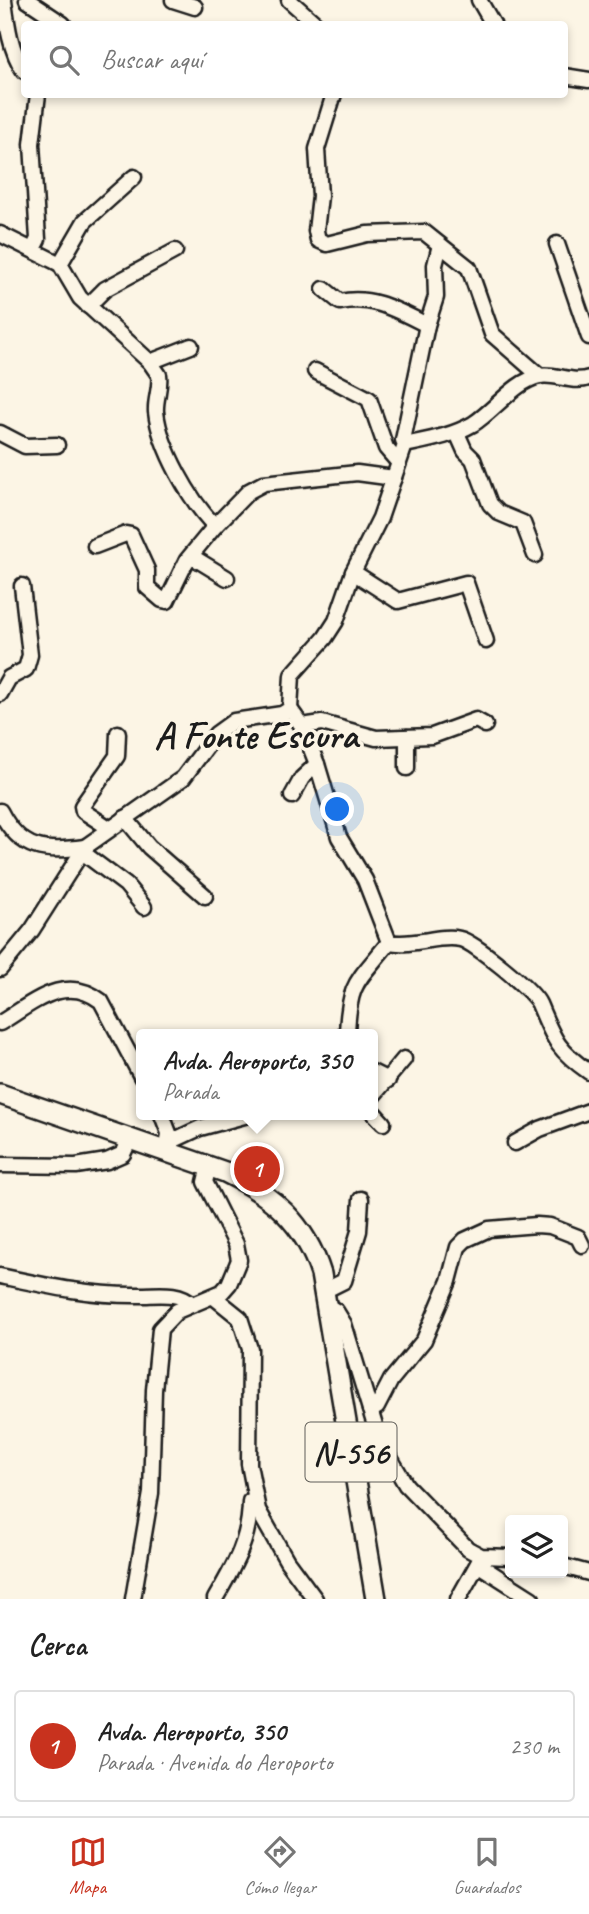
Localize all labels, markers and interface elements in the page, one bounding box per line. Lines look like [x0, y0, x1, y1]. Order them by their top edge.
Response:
search box [21, 21, 568, 98]
icon: search [45, 41, 83, 79]
text: Buscar aquí [101, 43, 203, 76]
district label: A Fonte Escura [154, 712, 361, 759]
your location [320, 792, 354, 826]
popup [136, 1029, 378, 1120]
text: Avda. Aeroporto, 350 [163, 1044, 351, 1077]
text: Parada [163, 1077, 218, 1106]
pin: 1 [234, 1143, 280, 1195]
road number: N-556 [306, 1422, 396, 1482]
map controls [505, 1515, 568, 1578]
button: layers [505, 1515, 568, 1578]
text: Cerca [28, 1626, 86, 1664]
text: Avda. Aeroporto, 350 [97, 1715, 286, 1748]
text: 1 [48, 1732, 58, 1761]
text: 230 m [510, 1732, 559, 1761]
text: Parada · Avenida do Aeroporto [97, 1748, 332, 1777]
tab: Mapa [69, 1833, 107, 1899]
tab: Cómo llegar [244, 1833, 316, 1899]
tab: Guardados [454, 1833, 520, 1899]

